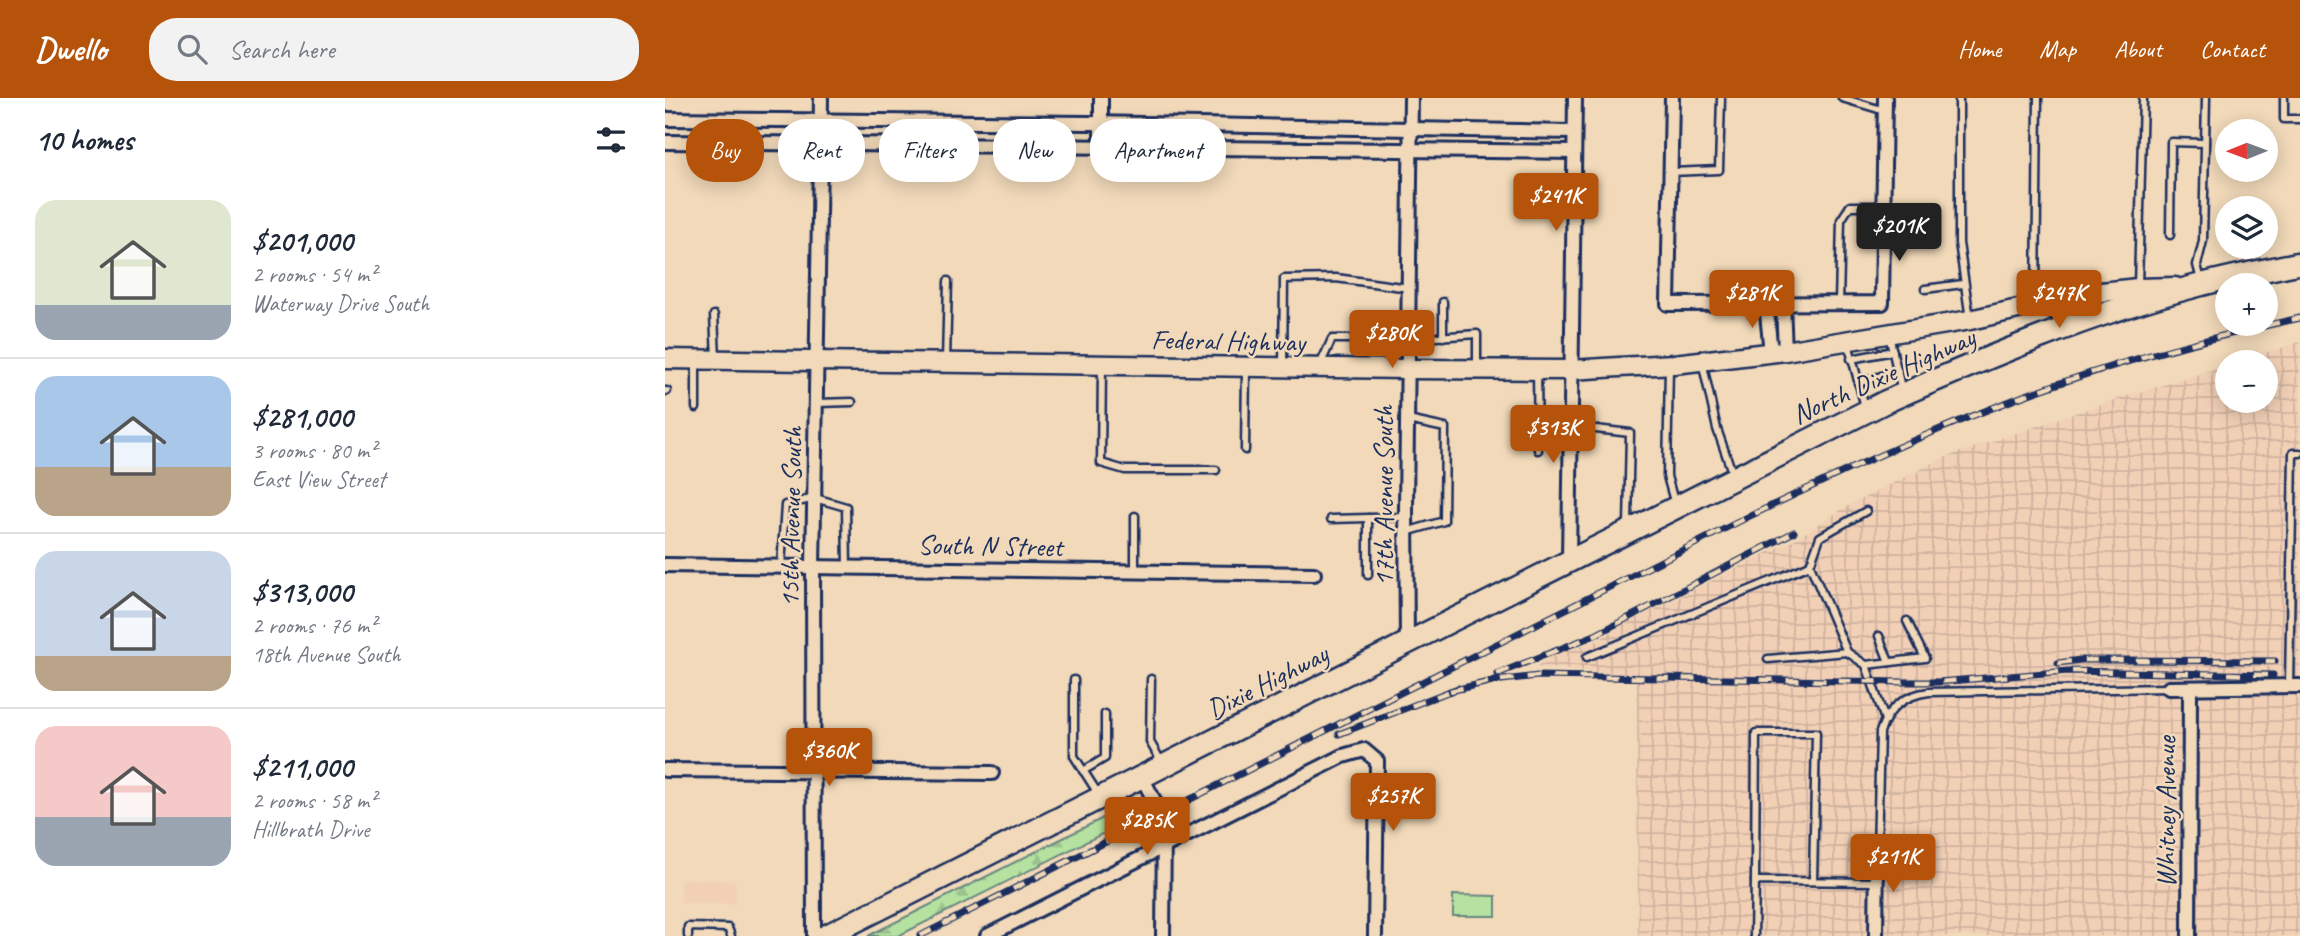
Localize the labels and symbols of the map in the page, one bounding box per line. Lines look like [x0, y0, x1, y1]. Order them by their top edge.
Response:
north arrow [2215, 119, 2279, 182]
pin: $241K [1507, 174, 1605, 233]
pin: $201K [1850, 204, 1948, 263]
pin: $281K [1703, 271, 1801, 330]
pin: $247K [2010, 271, 2108, 330]
pin: $280K [1343, 310, 1441, 370]
street label: North Dixie Highway [1786, 318, 1982, 431]
street label: Federal Highway [1151, 322, 1308, 359]
street label: 17th Avenue South [1366, 404, 1401, 586]
pin: $313K [1504, 406, 1602, 465]
street label: 15th Avenue South [771, 425, 810, 608]
street label: South N Street [917, 527, 1065, 564]
street label: Dixie Highway [1201, 635, 1336, 727]
pin: $360K [780, 728, 878, 788]
street label: Whitney Avenue [2148, 735, 2183, 888]
pin: $257K [1344, 774, 1442, 833]
pin: $285K [1098, 798, 1196, 857]
pin: $211K [1844, 834, 1942, 894]

